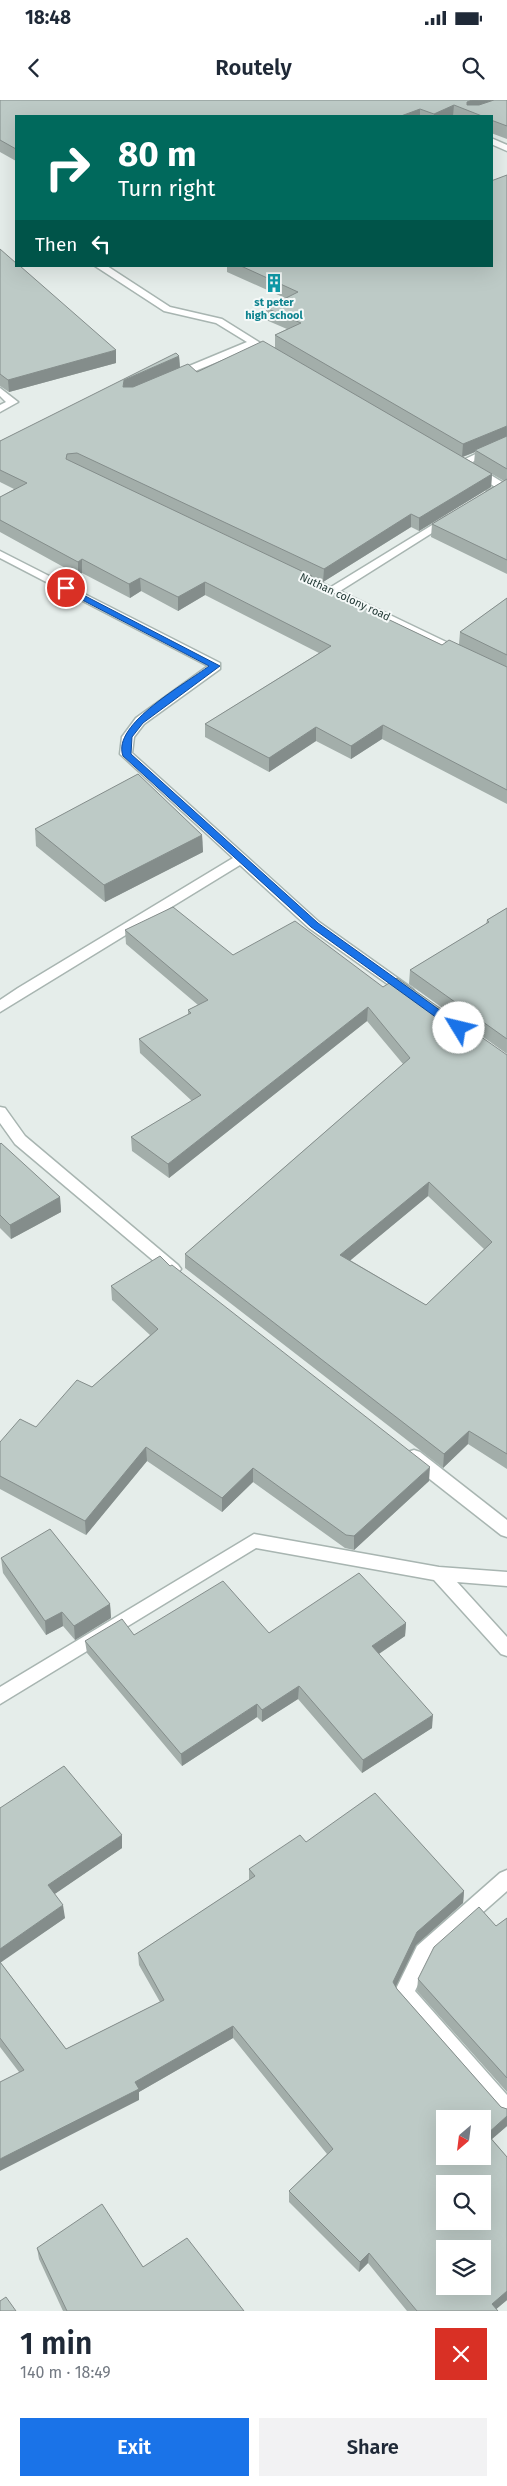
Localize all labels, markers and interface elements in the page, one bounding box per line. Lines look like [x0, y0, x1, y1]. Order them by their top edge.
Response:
text: 18:48 [25, 6, 71, 29]
icon: back [20, 54, 48, 82]
text: Routely [215, 54, 292, 81]
icon: search [459, 54, 487, 82]
text: 80 m [118, 133, 197, 175]
icon: right [35, 135, 100, 200]
text: Turn right [118, 175, 215, 202]
icon: left [87, 230, 115, 258]
text: Then [35, 233, 77, 256]
building icon: st peter high school [263, 272, 285, 294]
place label: st peter high school [245, 296, 303, 322]
pin [45, 567, 87, 609]
street label: Nuthan colony road [298, 570, 392, 624]
icon: arrive [52, 574, 80, 602]
position arrow [432, 1001, 484, 1053]
north arrow [436, 2110, 491, 2165]
map controls [436, 2110, 491, 2295]
button: search [436, 2175, 491, 2230]
button: layers [436, 2240, 491, 2295]
text: 1 min [20, 2326, 92, 2362]
button: close [435, 2328, 487, 2380]
text: 140 m · 18:49 [20, 2363, 111, 2382]
button: Exit [20, 2418, 249, 2476]
button: Share [259, 2418, 487, 2476]

